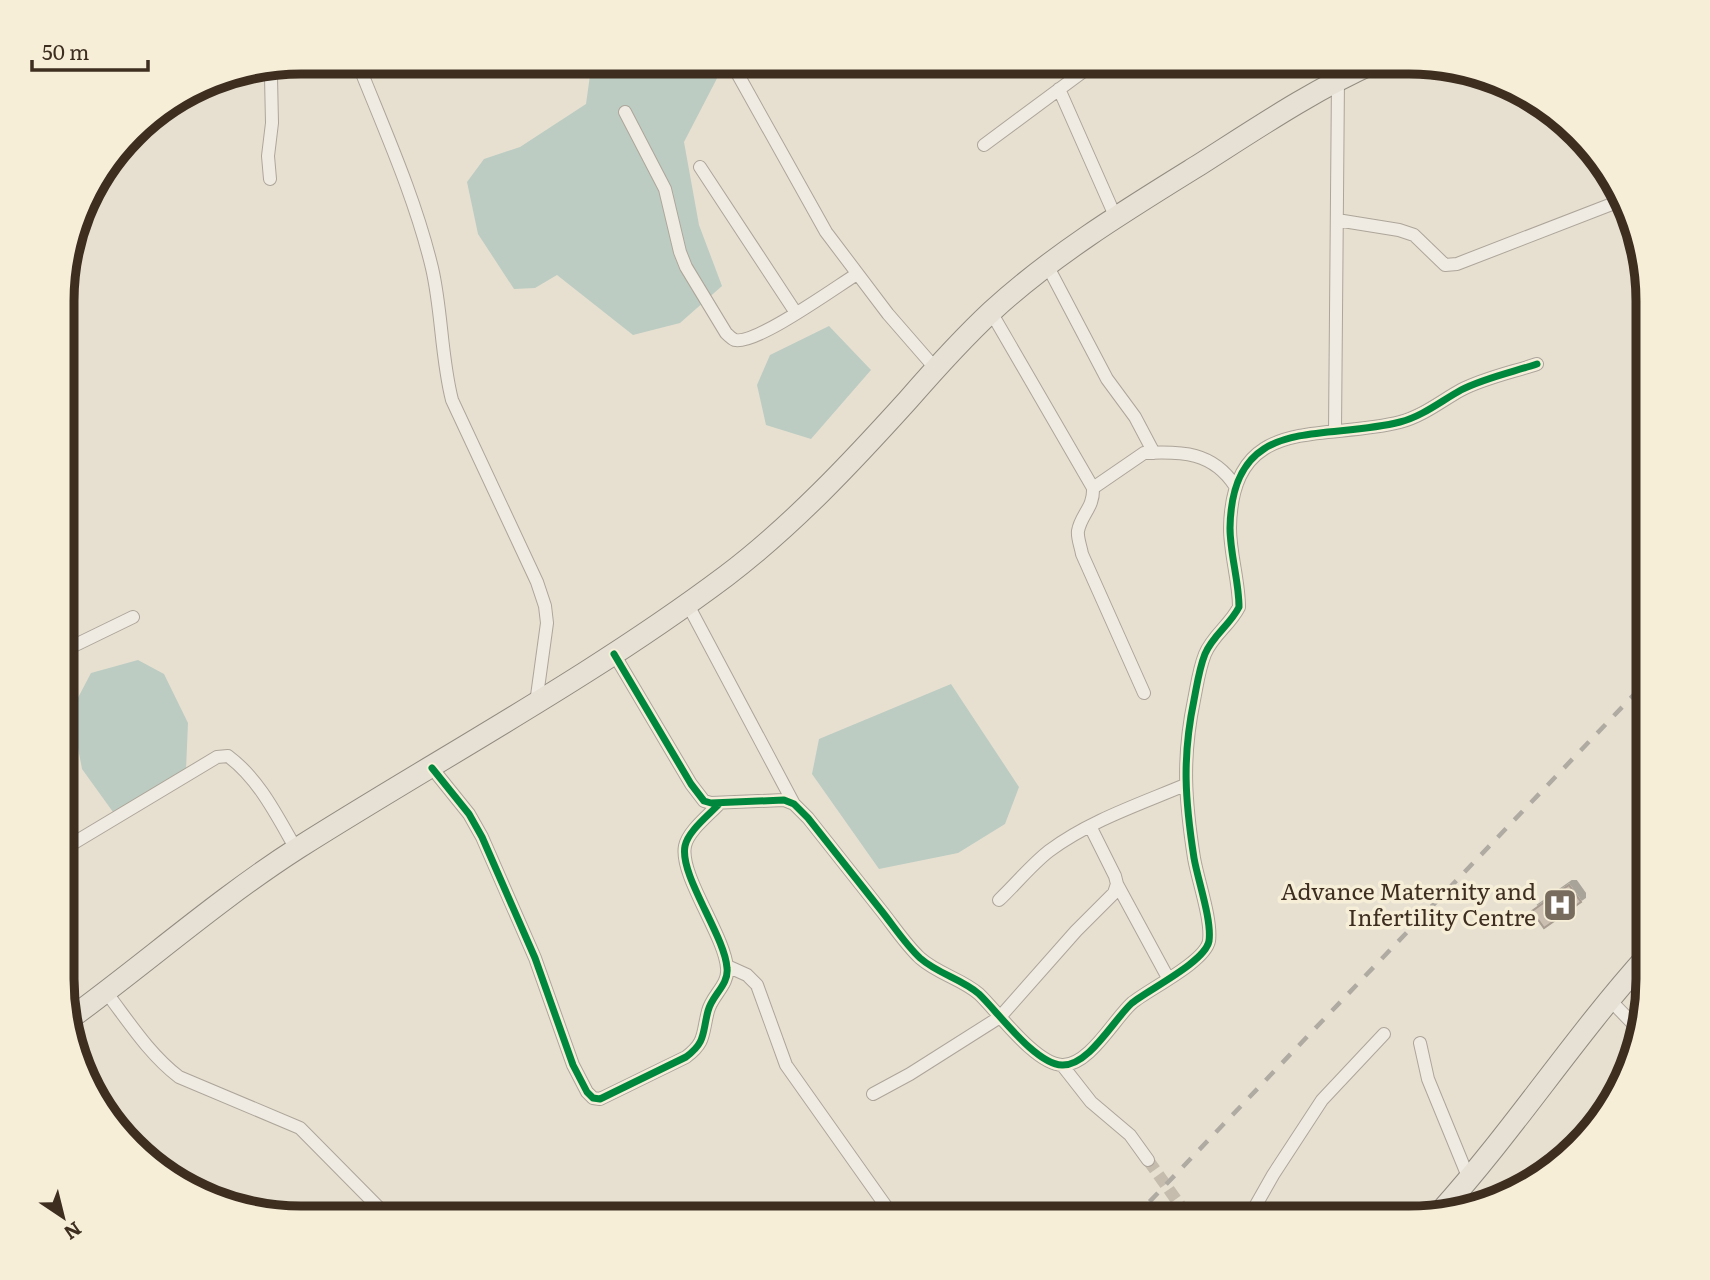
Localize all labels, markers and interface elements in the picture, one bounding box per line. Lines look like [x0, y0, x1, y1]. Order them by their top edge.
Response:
scale bar [32, 28, 147, 72]
text: 50 m [42, 35, 89, 66]
place label: Advance Maternity and Infertility Centre [1281, 873, 1536, 933]
hospital icon: Advance Maternity and Infertility Centre [1541, 886, 1579, 924]
north arrow [28, 1182, 98, 1252]
text: N [59, 1216, 88, 1248]

